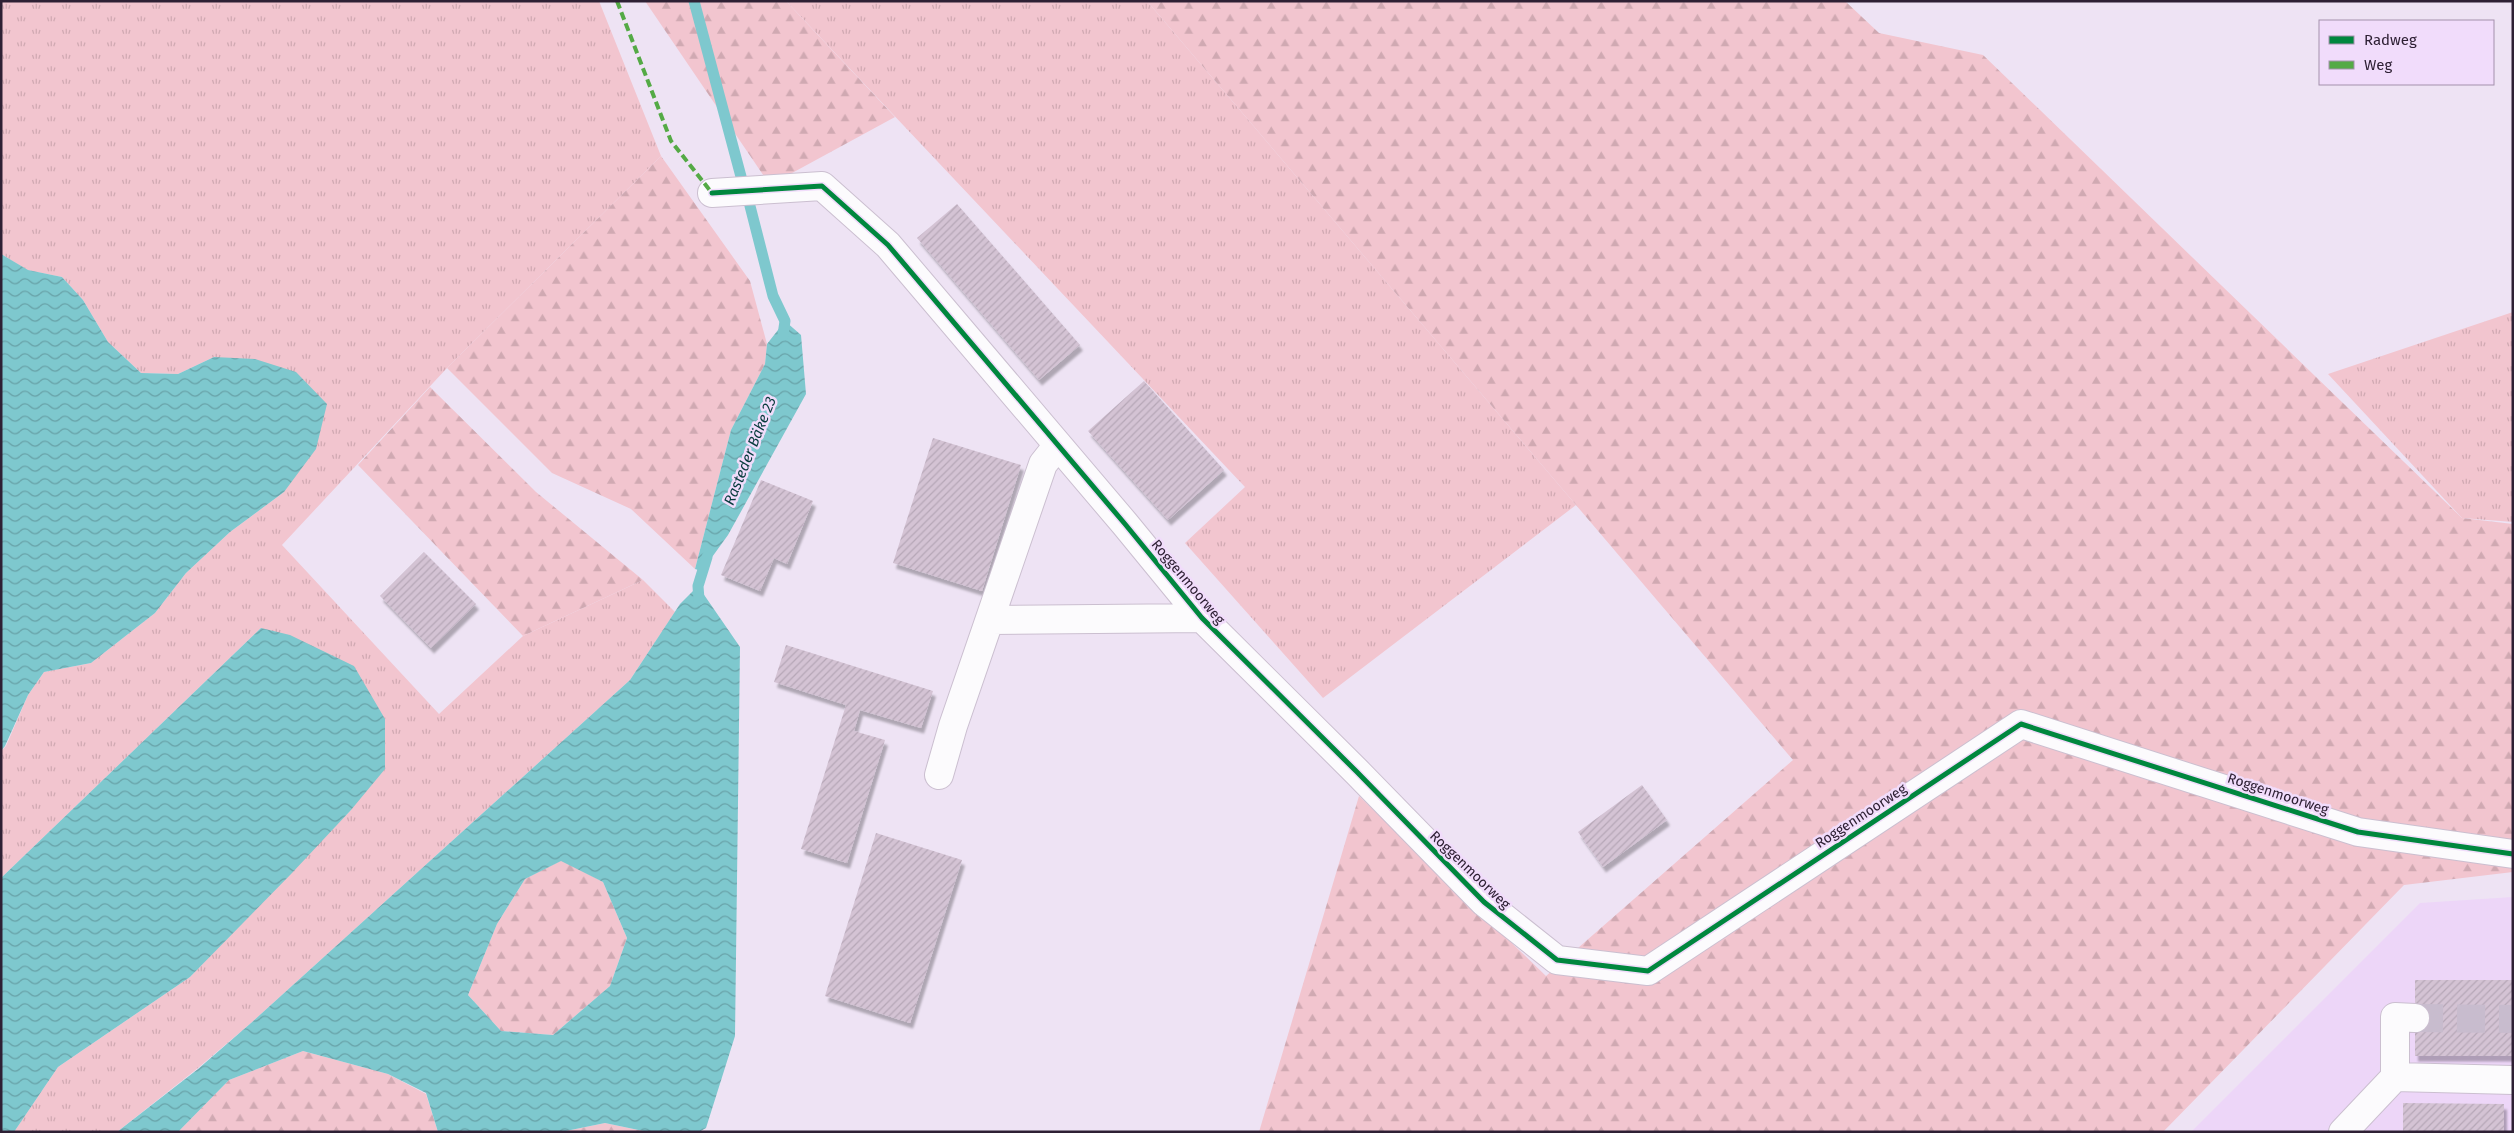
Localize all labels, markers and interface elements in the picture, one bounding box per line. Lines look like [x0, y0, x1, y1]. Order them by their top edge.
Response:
legend [2319, 20, 2494, 85]
text: Radweg [2364, 31, 2417, 49]
text: Weg [2364, 56, 2392, 74]
water label: Rasteder Bäke 23 [720, 394, 780, 508]
street label: Roggenmoorweg [1148, 536, 1229, 628]
street label: Roggenmoorweg [2225, 770, 2331, 819]
street label: Roggenmoorweg [1812, 780, 1910, 852]
street label: Roggenmoorweg [1426, 827, 1514, 913]

